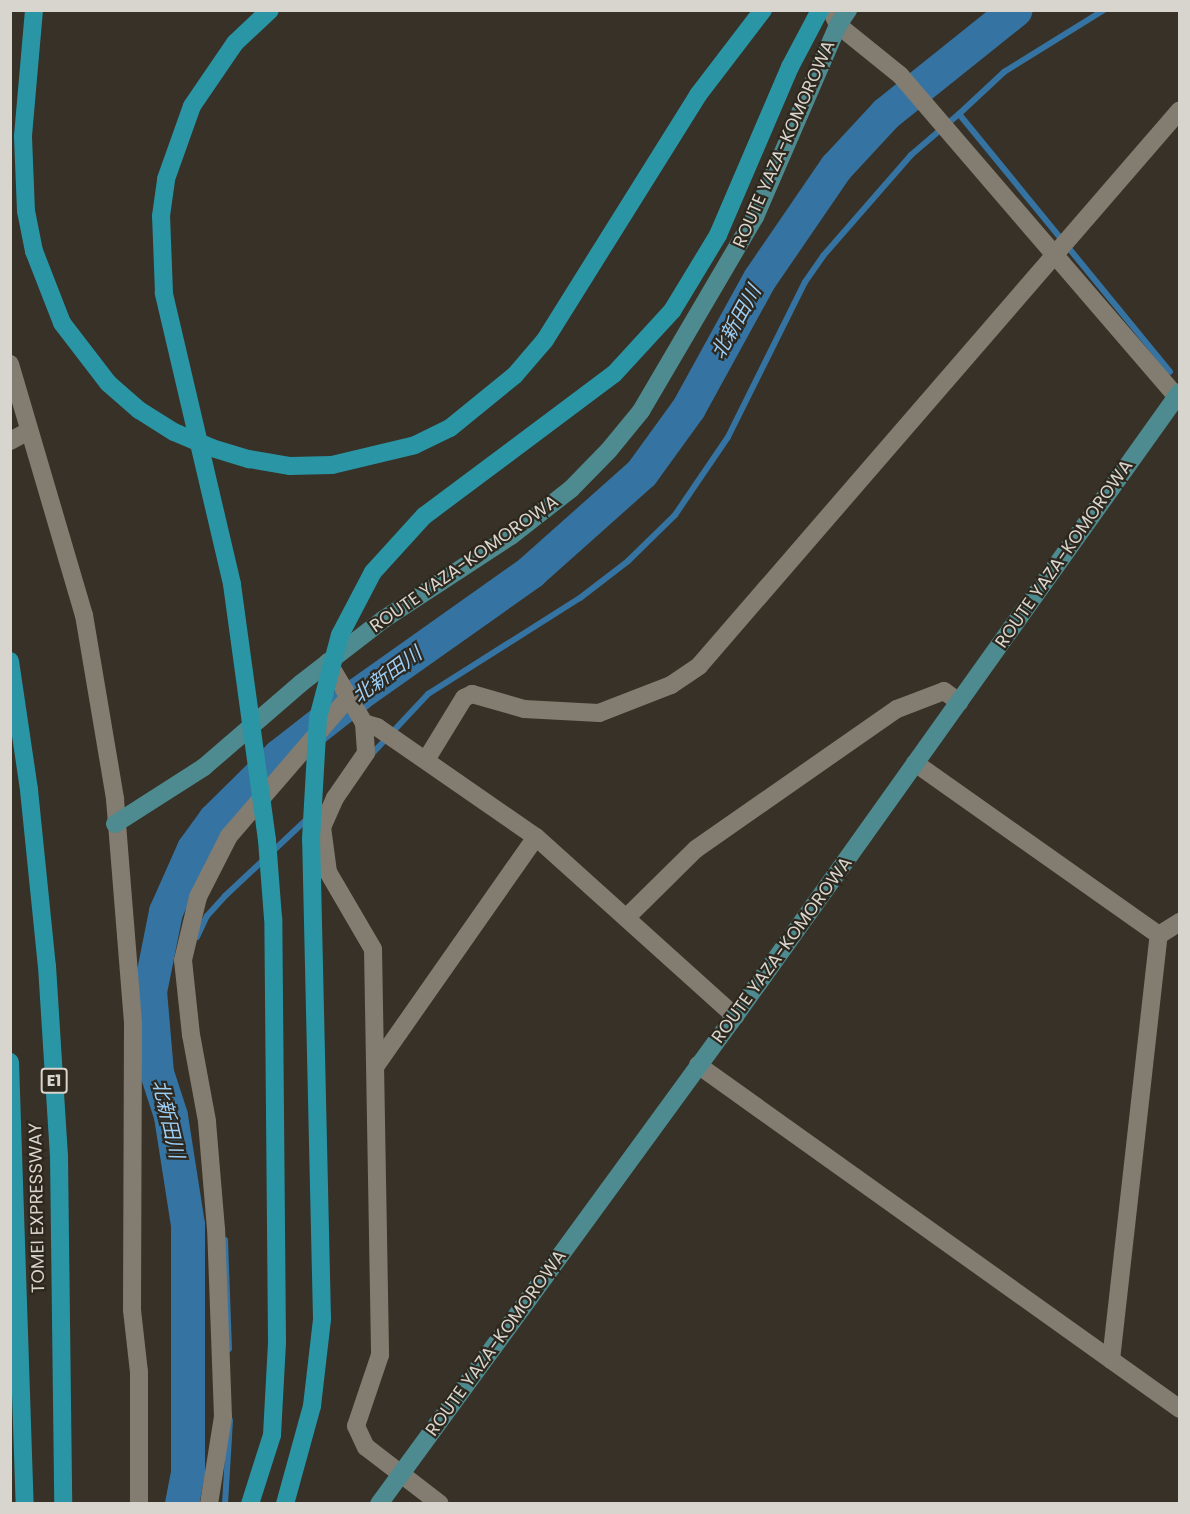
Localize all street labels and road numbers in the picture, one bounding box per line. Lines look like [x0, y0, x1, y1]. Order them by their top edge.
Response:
street label: ROUTE YAZA-KOMOROWA [728, 37, 840, 251]
street label: ROUTE YAZA-KOMOROWA [991, 456, 1137, 652]
street label: ROUTE YAZA-KOMOROWA [366, 491, 562, 637]
street label: ROUTE YAZA-KOMOROWA [707, 853, 857, 1047]
road number: E1 [40, 1068, 68, 1094]
street label: TOMEI EXPRESSWAY [25, 1123, 49, 1293]
street label: ROUTE YAZA-KOMOROWA [421, 1246, 571, 1440]

